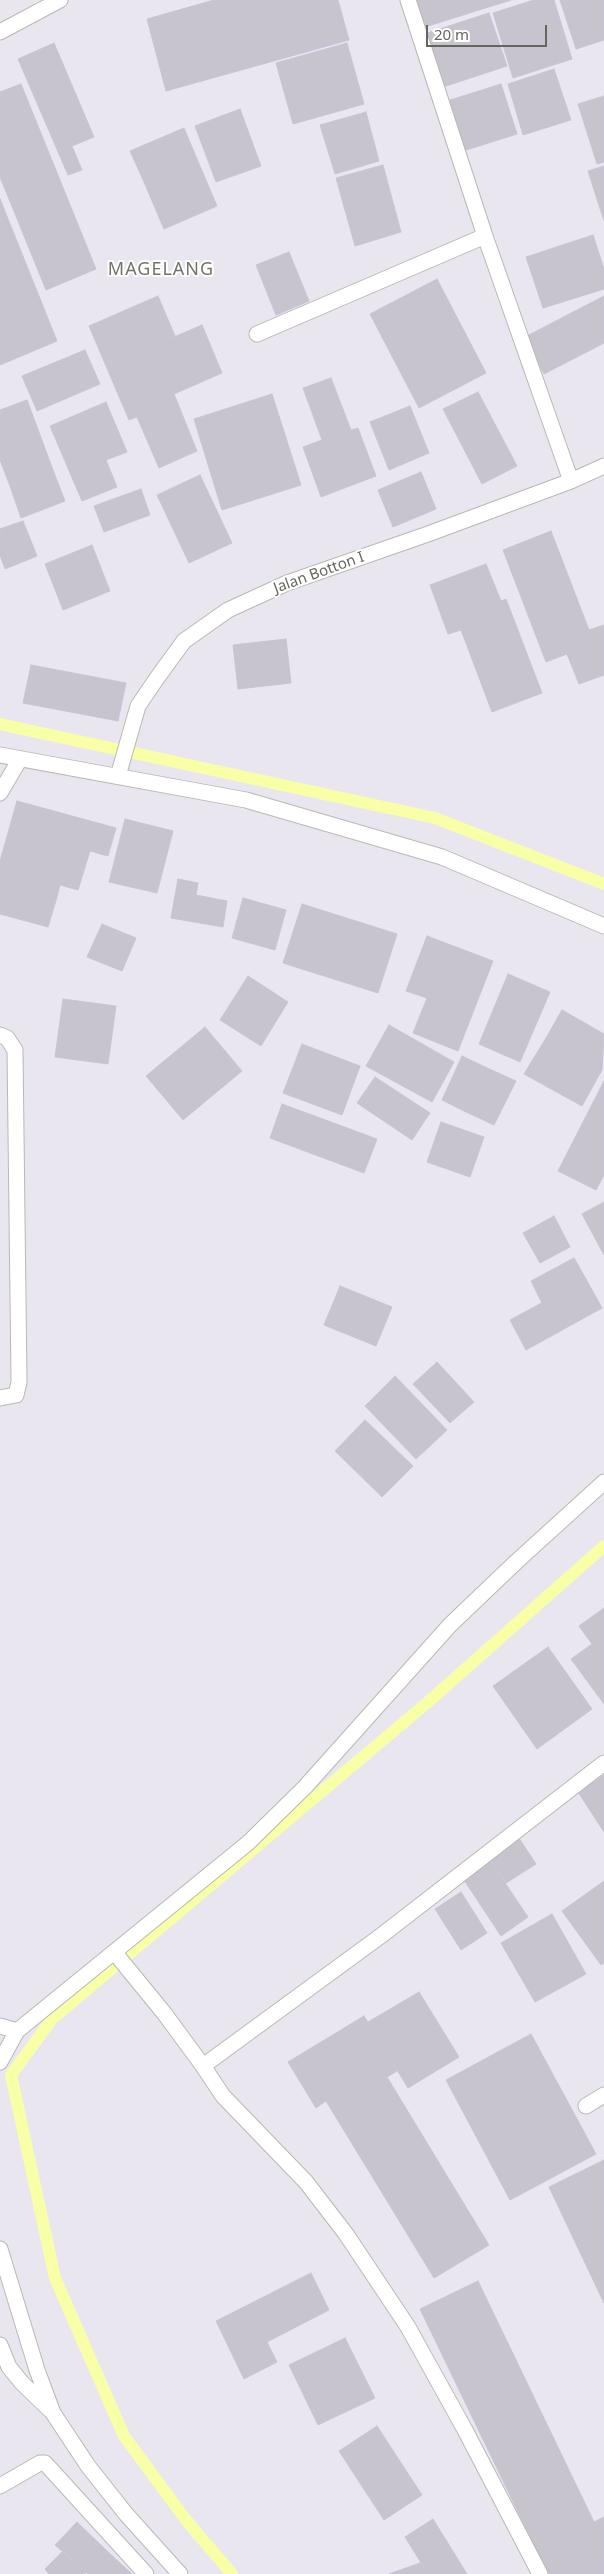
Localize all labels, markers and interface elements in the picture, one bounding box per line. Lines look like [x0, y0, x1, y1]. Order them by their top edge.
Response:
scale bar [429, 15, 550, 47]
text: 20 m [434, 24, 469, 44]
district label: MAGELANG [107, 259, 215, 281]
street label: Jalan Botton I [271, 548, 367, 598]

